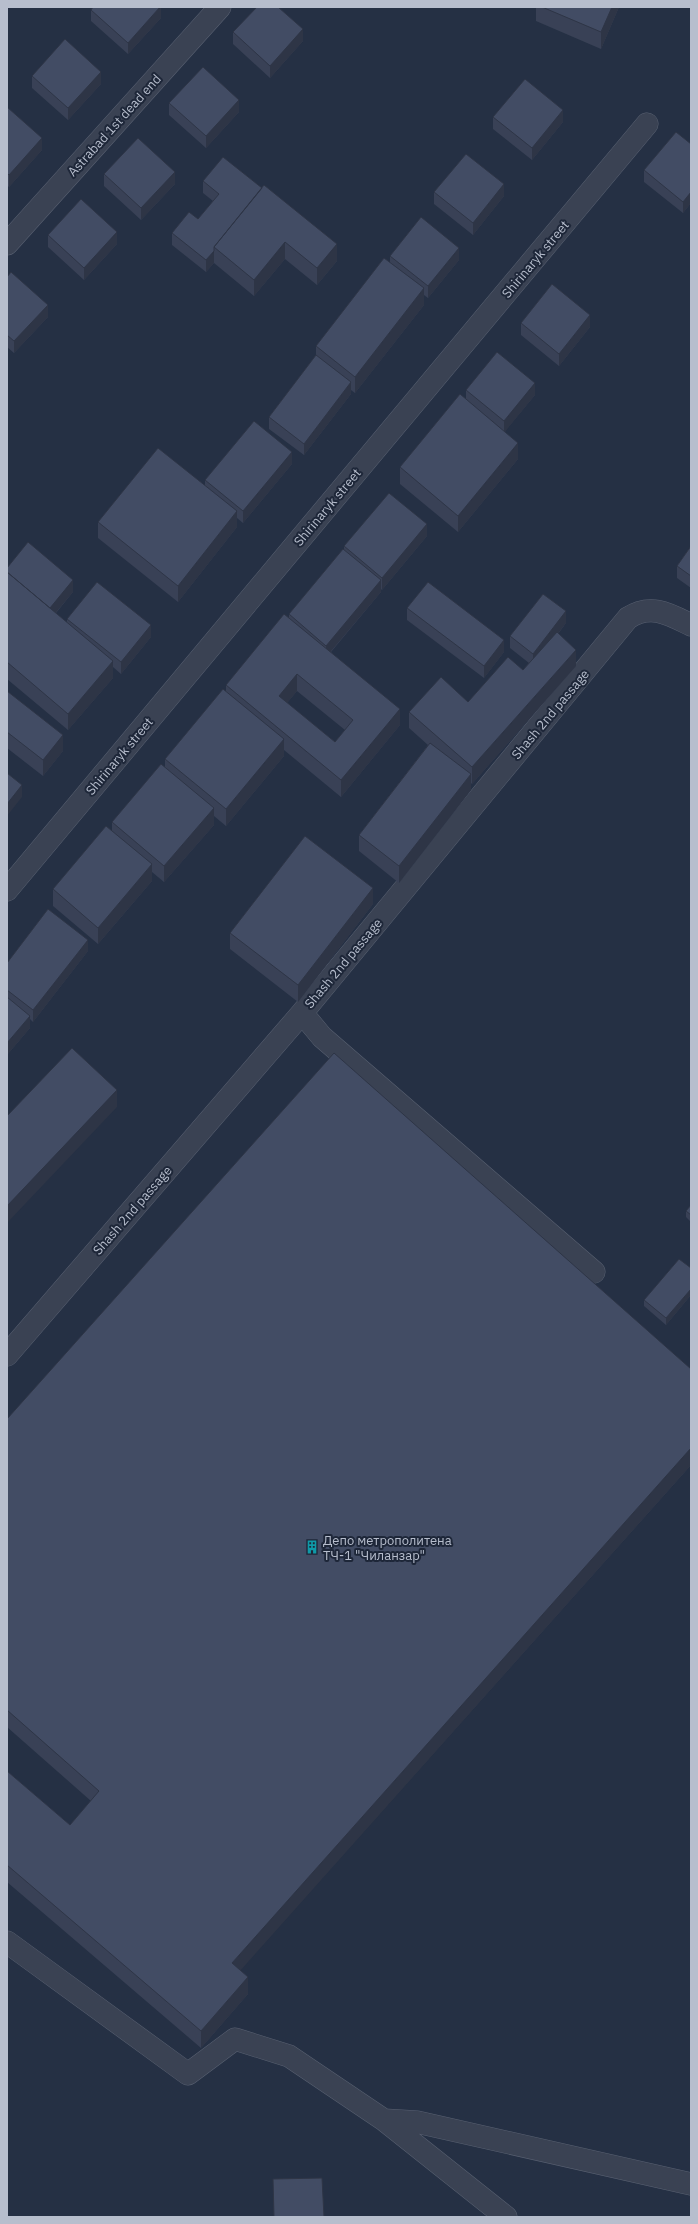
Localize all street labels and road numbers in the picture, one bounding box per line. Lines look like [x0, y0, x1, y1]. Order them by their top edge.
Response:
street label: Astrabad 1st dead end [64, 71, 165, 180]
street label: Shirinaryk street [498, 217, 573, 302]
street label: Shirinaryk street [290, 465, 365, 550]
street label: Shash 2nd passage [508, 666, 593, 763]
street label: Shirinaryk street [82, 714, 157, 799]
street label: Shash 2nd passage [301, 915, 386, 1012]
street label: Shash 2nd passage [89, 1162, 176, 1258]

